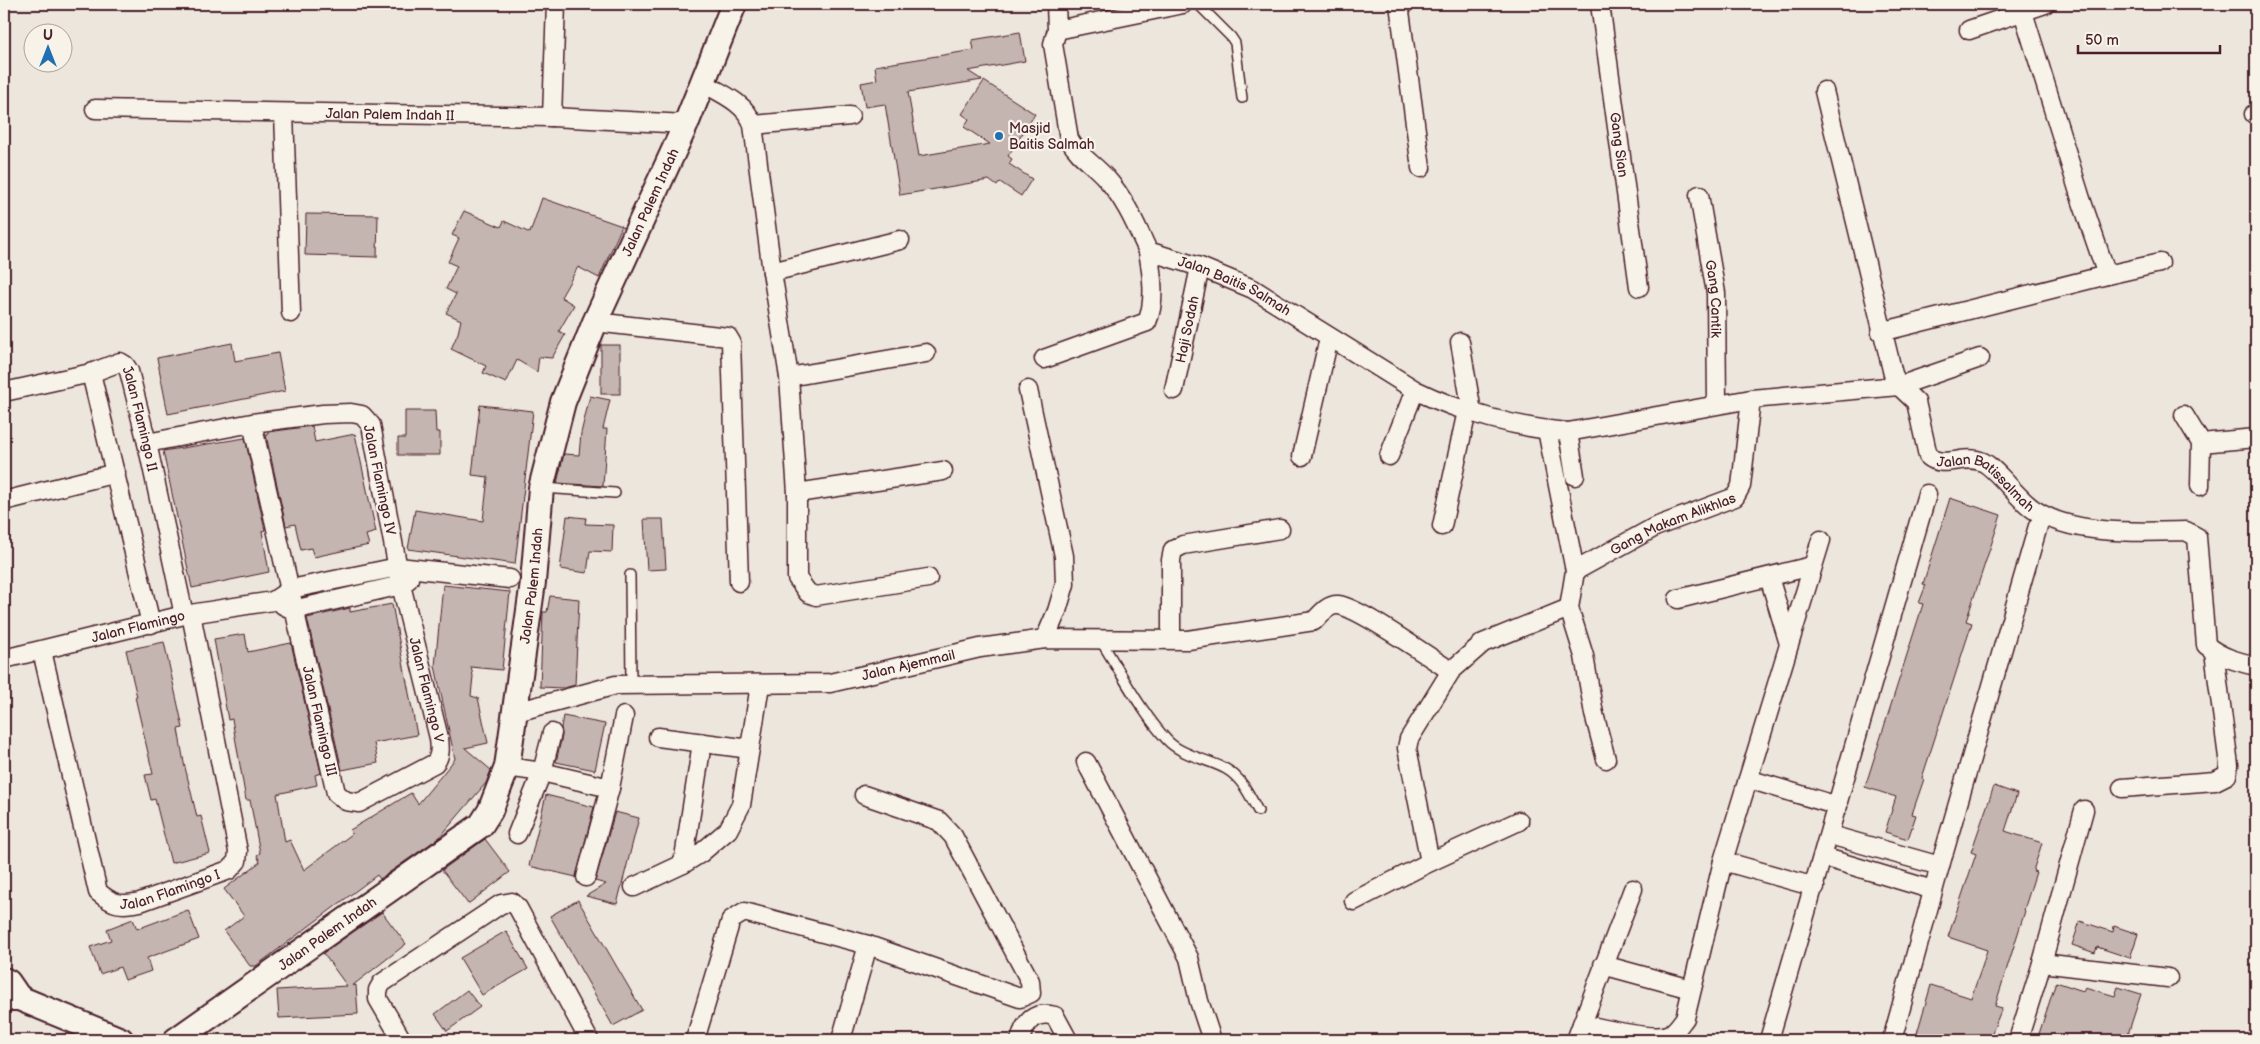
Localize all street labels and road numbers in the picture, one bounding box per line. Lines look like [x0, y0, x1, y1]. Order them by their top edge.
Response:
street label: Jalan Palem Indah II [325, 105, 455, 124]
street label: Gang Sian [1606, 111, 1632, 178]
street label: Jalan Palem Indah [619, 146, 683, 259]
street label: Jalan Baitis Salmah [1176, 253, 1294, 320]
street label: Gang Cantik [1701, 258, 1724, 338]
street label: Haji Sodah [1172, 294, 1203, 365]
street label: Jalan Flamingo II [119, 362, 161, 473]
street label: Jalan Flamingo IV [360, 423, 400, 537]
street label: Jalan Batissalmah [1936, 451, 2038, 516]
street label: Gang Makam Alikhlas [1607, 489, 1738, 559]
street label: Jalan Palem Indah [516, 527, 547, 645]
street label: Jalan Flamingo [90, 607, 187, 646]
street label: Jalan Flamingo V [405, 636, 447, 744]
street label: Jalan Ajemmail [860, 646, 957, 684]
street label: Jalan Flamingo III [299, 664, 340, 778]
street label: Jalan Flamingo I [120, 866, 222, 913]
street label: Jalan Palem Indah [275, 893, 380, 974]

